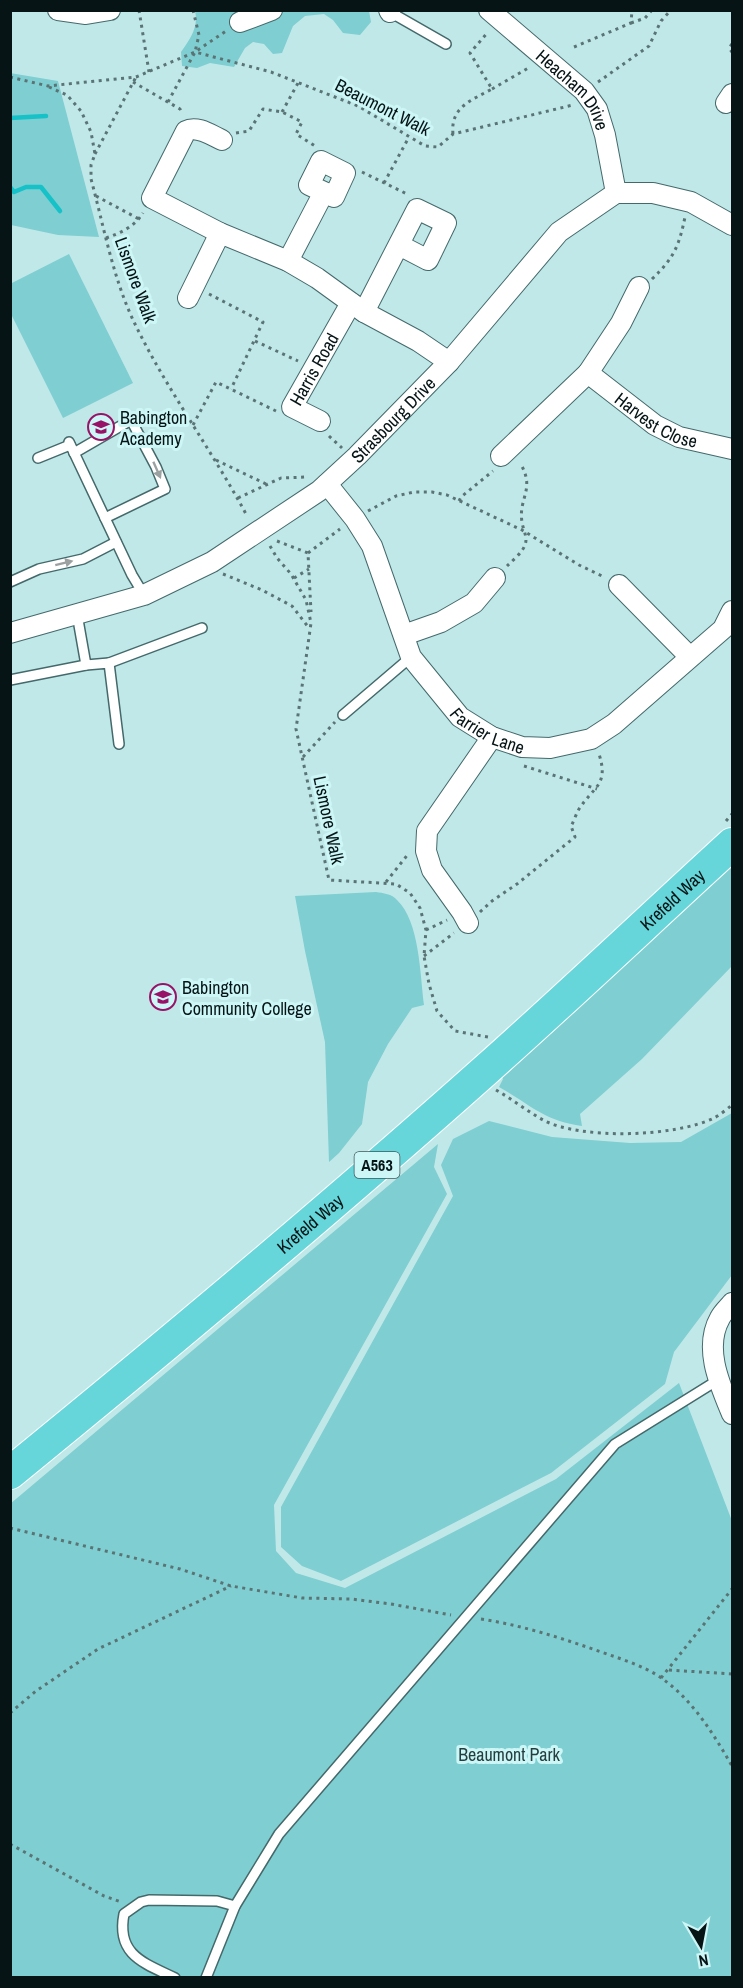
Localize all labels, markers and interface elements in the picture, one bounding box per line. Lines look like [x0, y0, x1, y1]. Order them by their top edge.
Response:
street label: Heacham Drive [531, 43, 615, 133]
street label: Beaumont Walk [331, 72, 435, 142]
street label: Lismore Walk [109, 234, 163, 327]
street label: Harris Road [283, 328, 344, 410]
street label: Strasbourg Drive [345, 371, 441, 468]
street label: Harvest Close [610, 386, 700, 453]
place label: Babington Academy [119, 405, 187, 451]
school or university icon: Babington Academy [86, 412, 116, 442]
one-way arrow [152, 462, 162, 480]
one-way arrow [55, 558, 73, 568]
street label: Farrier Lane [445, 702, 528, 760]
street label: Lismore Walk [307, 774, 351, 867]
street label: Krefeld Way [634, 863, 710, 936]
place label: Babington Community College [182, 975, 312, 1021]
school or university icon: Babington Community College [148, 982, 178, 1012]
road number: A563 [354, 1152, 400, 1178]
street label: Krefeld Way [271, 1188, 349, 1259]
park label: Beaumont Park [458, 1742, 560, 1767]
north arrow [671, 1916, 731, 1976]
text: N [697, 1949, 710, 1972]

